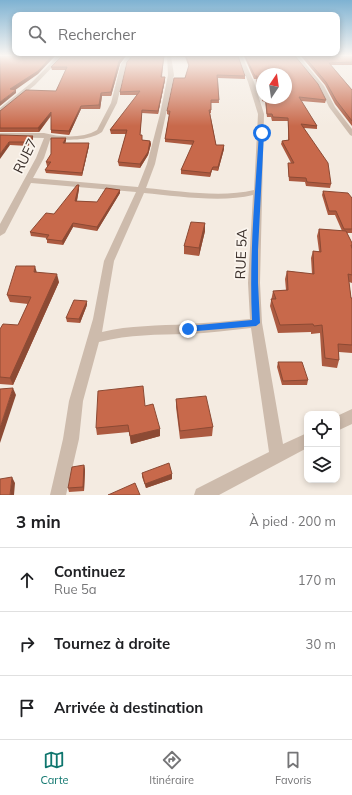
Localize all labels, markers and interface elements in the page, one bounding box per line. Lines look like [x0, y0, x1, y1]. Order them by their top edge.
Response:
search box [12, 12, 340, 56]
icon: search [26, 23, 48, 45]
text: Rechercher [58, 25, 136, 44]
north arrow [256, 68, 292, 104]
route start [253, 124, 271, 142]
street label: RUE7 [9, 136, 41, 176]
street label: RUE 5A [231, 228, 251, 280]
route end [179, 320, 197, 338]
map controls [304, 411, 340, 483]
button: locate [304, 411, 340, 447]
button: layers [304, 447, 340, 483]
text: 3 min [16, 511, 61, 532]
text: À pied · 200 m [249, 513, 336, 529]
text: Continuez [54, 562, 125, 581]
icon: ahead [16, 569, 38, 591]
text: 170 m [298, 572, 336, 588]
text: Rue 5a [54, 581, 97, 597]
icon: right [16, 633, 38, 655]
text: Tournez à droite [54, 634, 170, 653]
text: 30 m [306, 636, 336, 652]
icon: arrive [16, 697, 38, 719]
text: Arrivée à destination [54, 698, 203, 717]
tab: Carte [40, 749, 68, 787]
tab: Itinéraire [149, 749, 194, 787]
tab: Favoris [275, 749, 312, 787]

